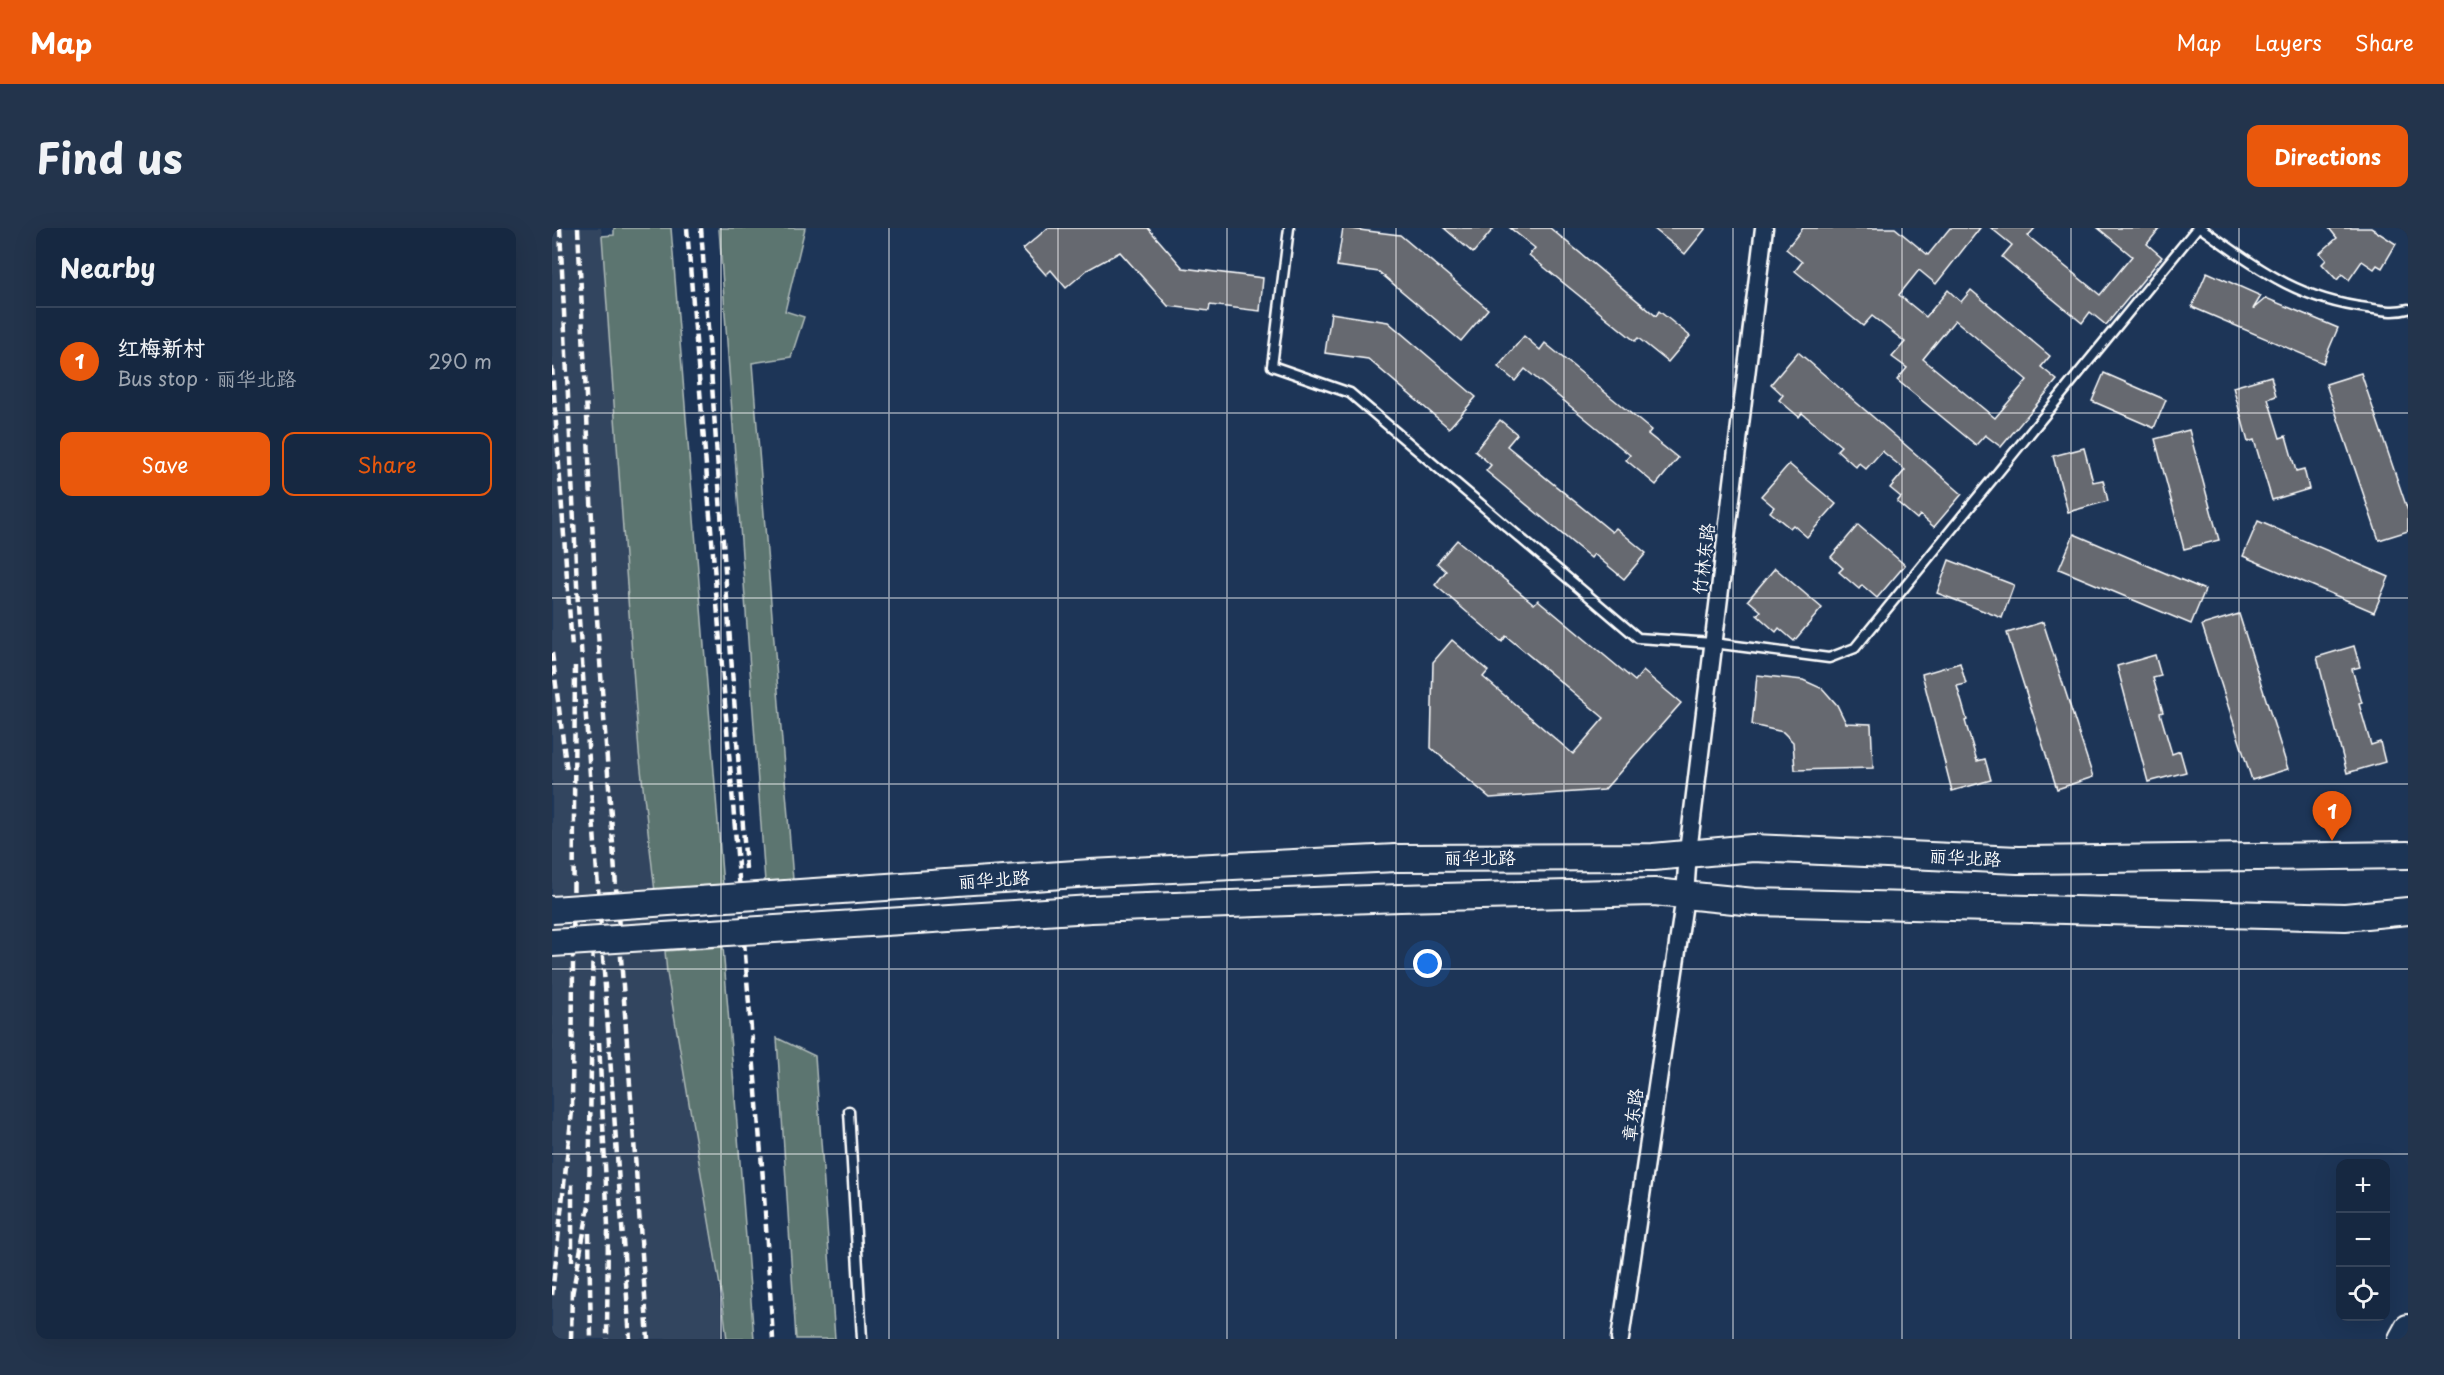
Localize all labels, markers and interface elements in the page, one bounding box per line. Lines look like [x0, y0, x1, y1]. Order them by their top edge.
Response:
text: Map [30, 21, 92, 64]
text: Map [2177, 26, 2221, 58]
text: Layers [2254, 26, 2322, 58]
text: Share [2355, 26, 2414, 58]
text: Find us [36, 125, 183, 188]
button: Directions [2247, 125, 2408, 187]
text: Nearby [60, 248, 155, 287]
text: 红梅新村 [117, 330, 205, 363]
text: 1 [75, 346, 84, 376]
text: 290 m [428, 346, 492, 376]
text: Bus stop · 丽华北路 [117, 363, 296, 393]
button: Save [60, 432, 270, 496]
button: Share [282, 432, 492, 496]
street label: 竹林东路 [1685, 521, 1720, 596]
pin: 1 [2312, 792, 2352, 841]
street label: 丽华北路 [1928, 841, 2002, 872]
street label: 丽华北路 [1444, 843, 1516, 870]
street label: 丽华北路 [957, 863, 1031, 894]
your location [1413, 949, 1442, 978]
street label: 章东路 [1614, 1086, 1649, 1143]
map controls [2336, 1159, 2390, 1321]
button: + [2336, 1159, 2390, 1213]
button: − [2336, 1213, 2390, 1267]
button: locate [2336, 1267, 2390, 1321]

